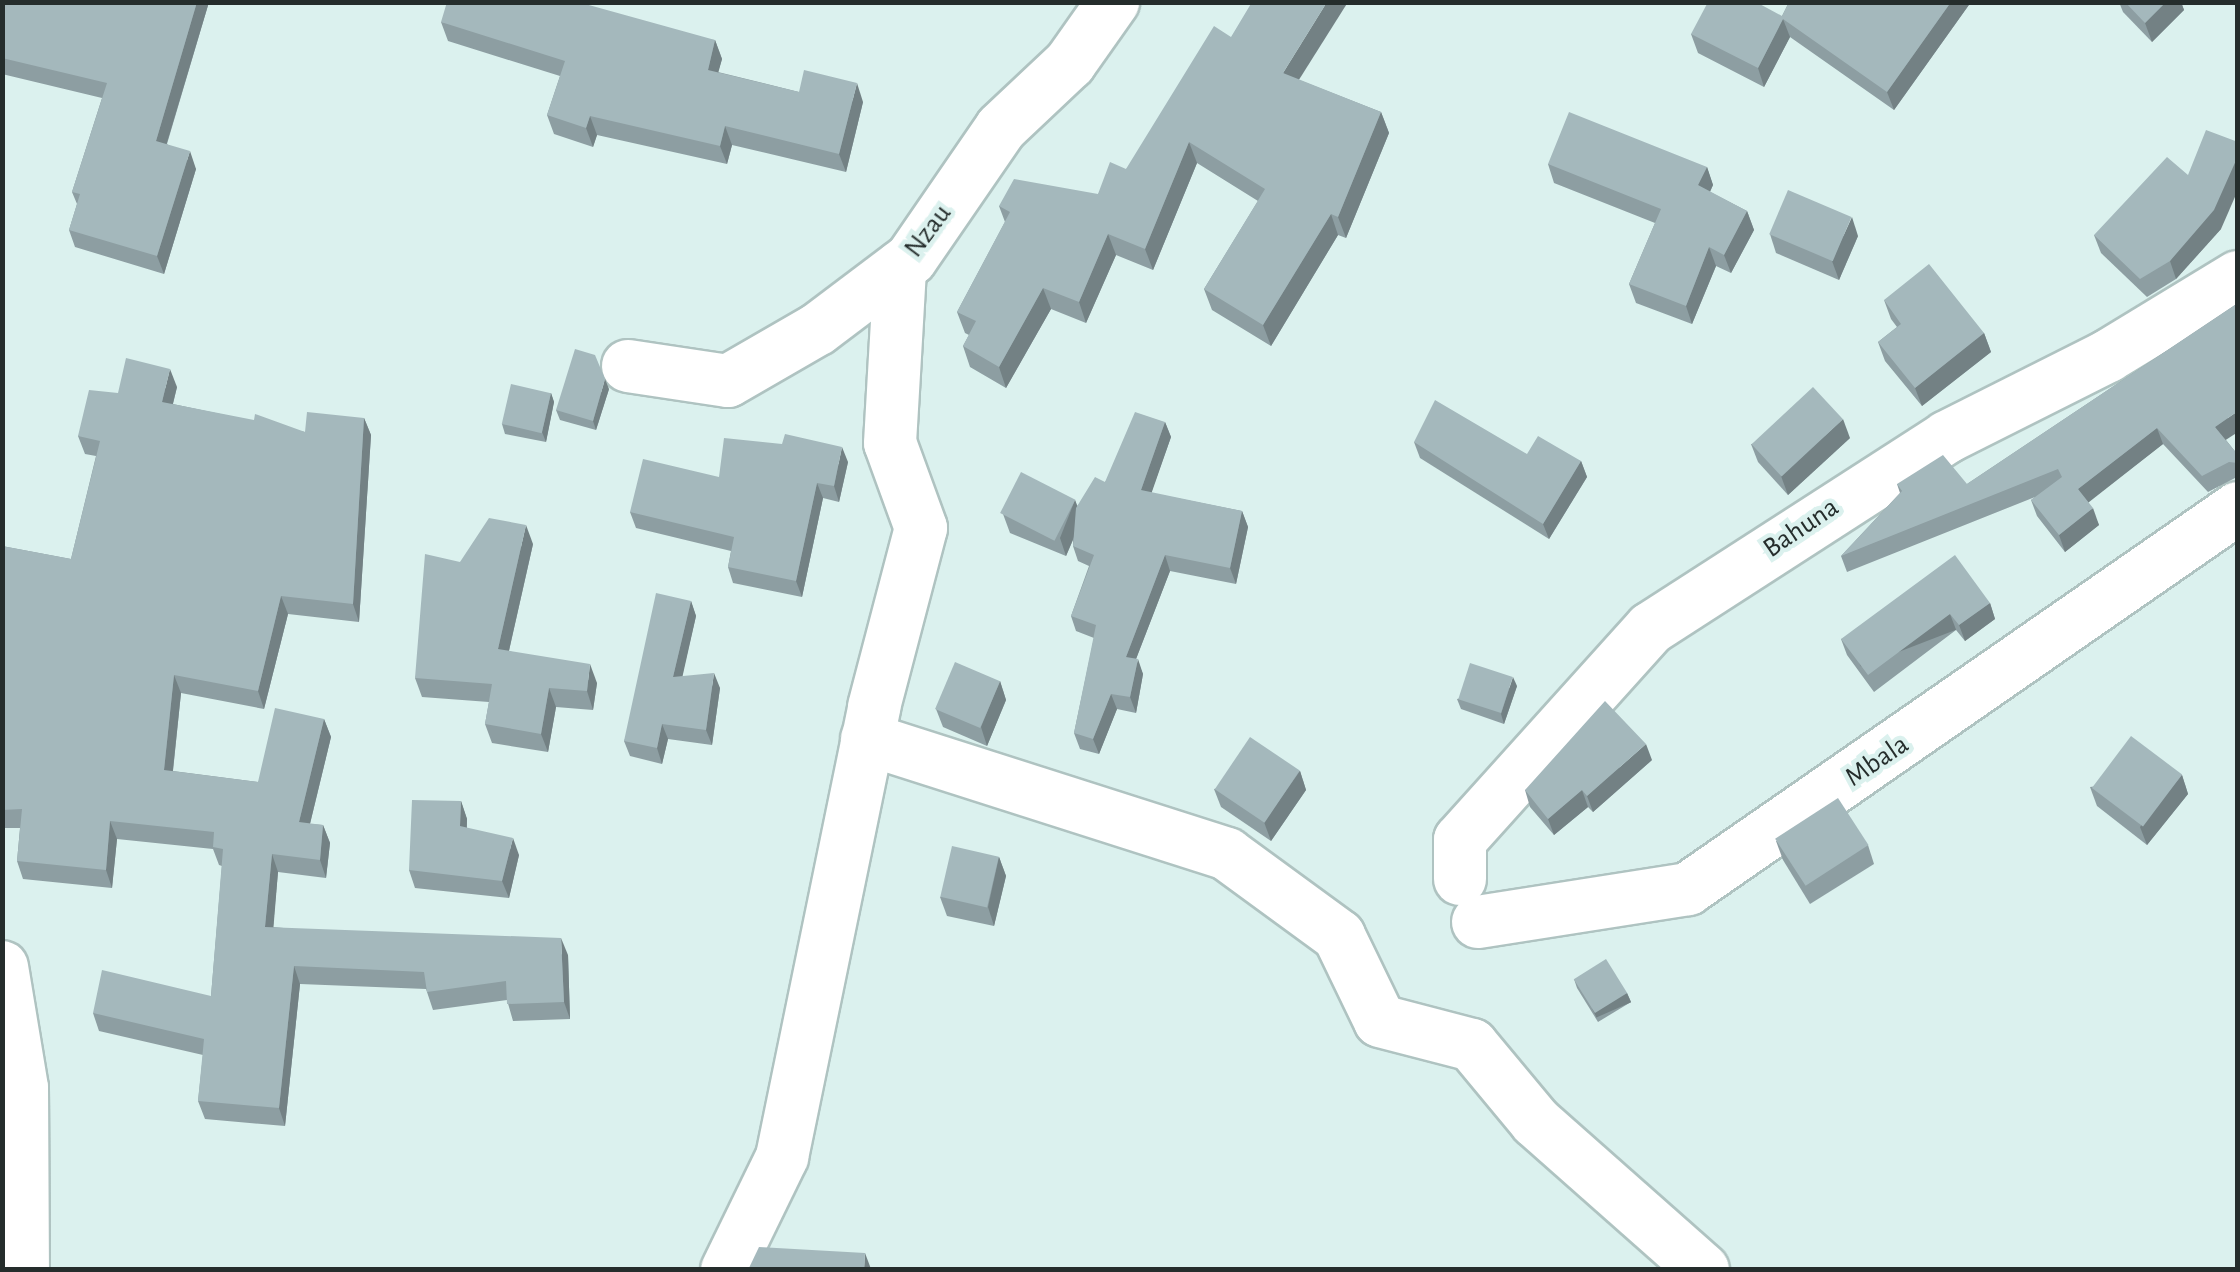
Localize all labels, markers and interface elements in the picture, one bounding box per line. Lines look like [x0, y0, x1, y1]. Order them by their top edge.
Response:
street label: Nzau [897, 198, 959, 264]
street label: Bahuna [1757, 491, 1845, 565]
street label: Mbala [1839, 728, 1915, 794]

